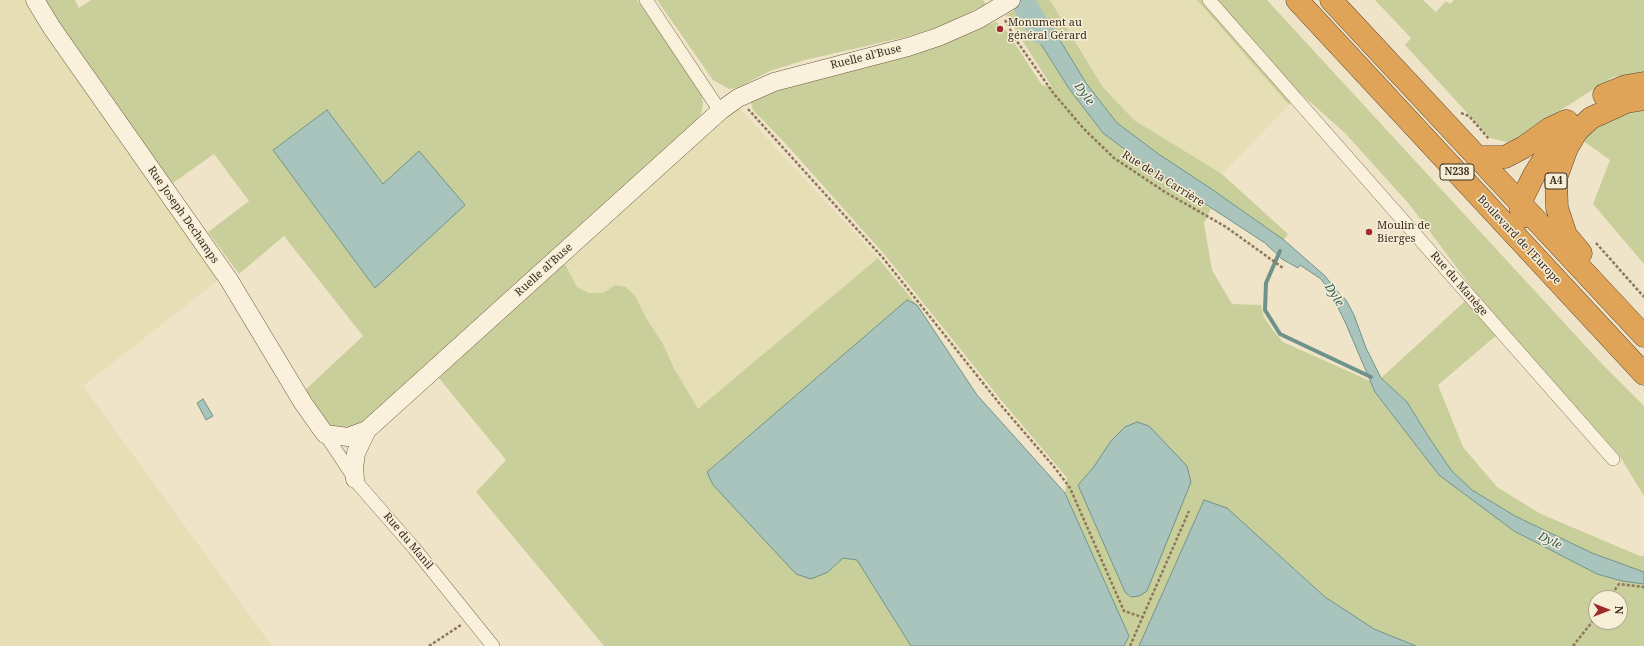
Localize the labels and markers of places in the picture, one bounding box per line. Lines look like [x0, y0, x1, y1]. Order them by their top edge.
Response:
place label: Monument au général Gérard [1008, 16, 1087, 42]
marker: Monument au général Gérard [995, 24, 1005, 34]
place label: Moulin de Bierges [1377, 219, 1430, 245]
marker: Moulin de Bierges [1364, 227, 1374, 237]

